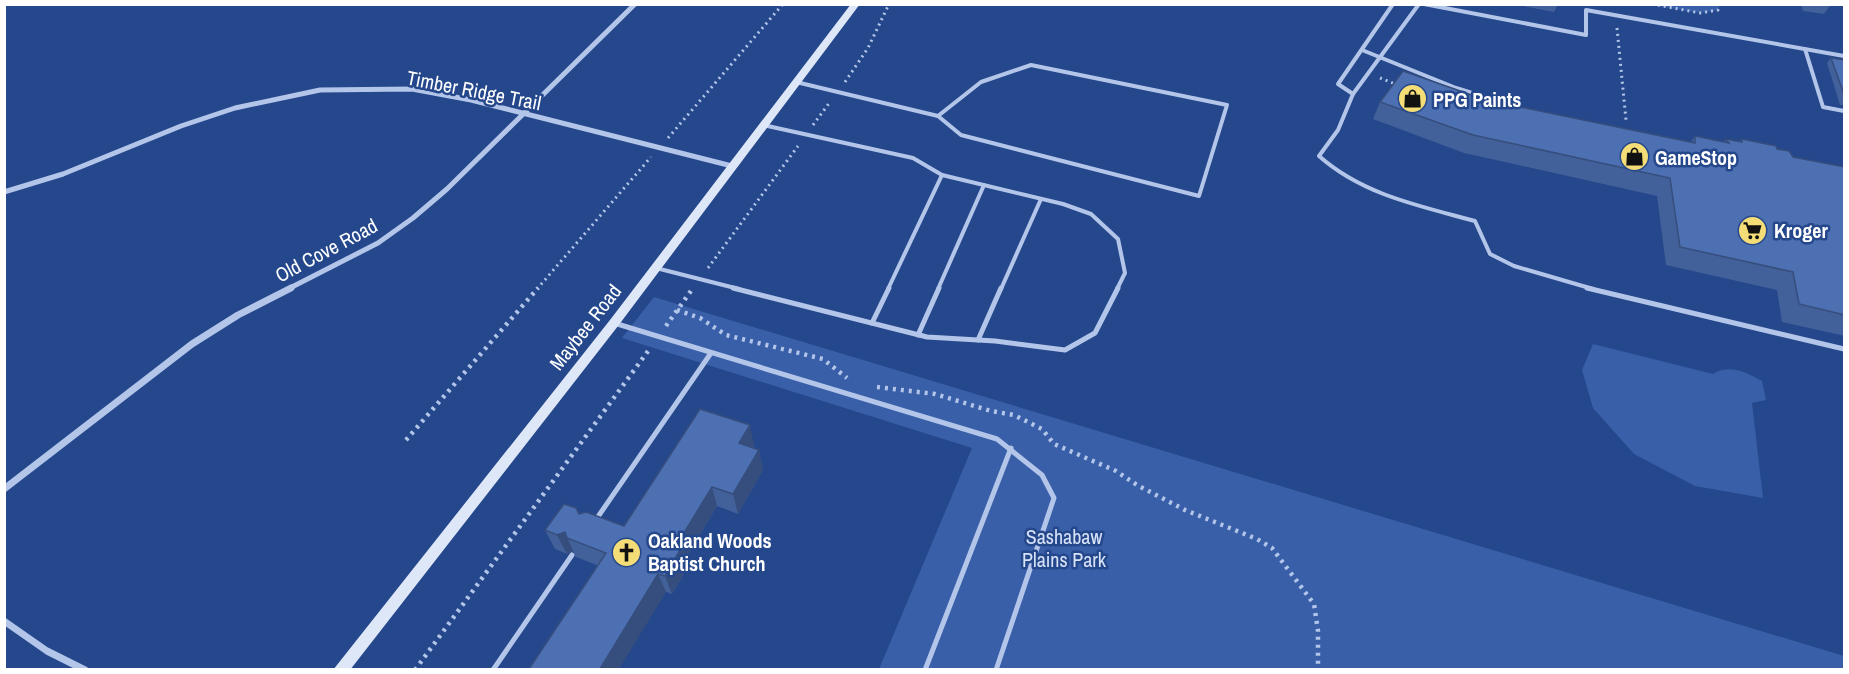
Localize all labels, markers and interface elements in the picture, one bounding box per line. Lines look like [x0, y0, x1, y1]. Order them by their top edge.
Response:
street label: Timber Ridge Trail [404, 64, 544, 116]
shop icon: PPG Paints [1396, 83, 1428, 115]
place label: PPG Paints [1433, 86, 1521, 113]
shop icon: GameStop [1618, 141, 1650, 173]
place label: GameStop [1655, 144, 1737, 171]
street label: Old Cove Road [270, 212, 382, 288]
supermarket icon: Kroger [1737, 214, 1769, 246]
place label: Kroger [1774, 217, 1828, 244]
street label: Maybee Road [543, 278, 627, 376]
park label: Sashabaw Plains Park [1022, 523, 1107, 573]
place label: Oakland Woods Baptist Church [648, 527, 772, 577]
church icon: Oakland Woods Baptist Church [611, 536, 643, 568]

